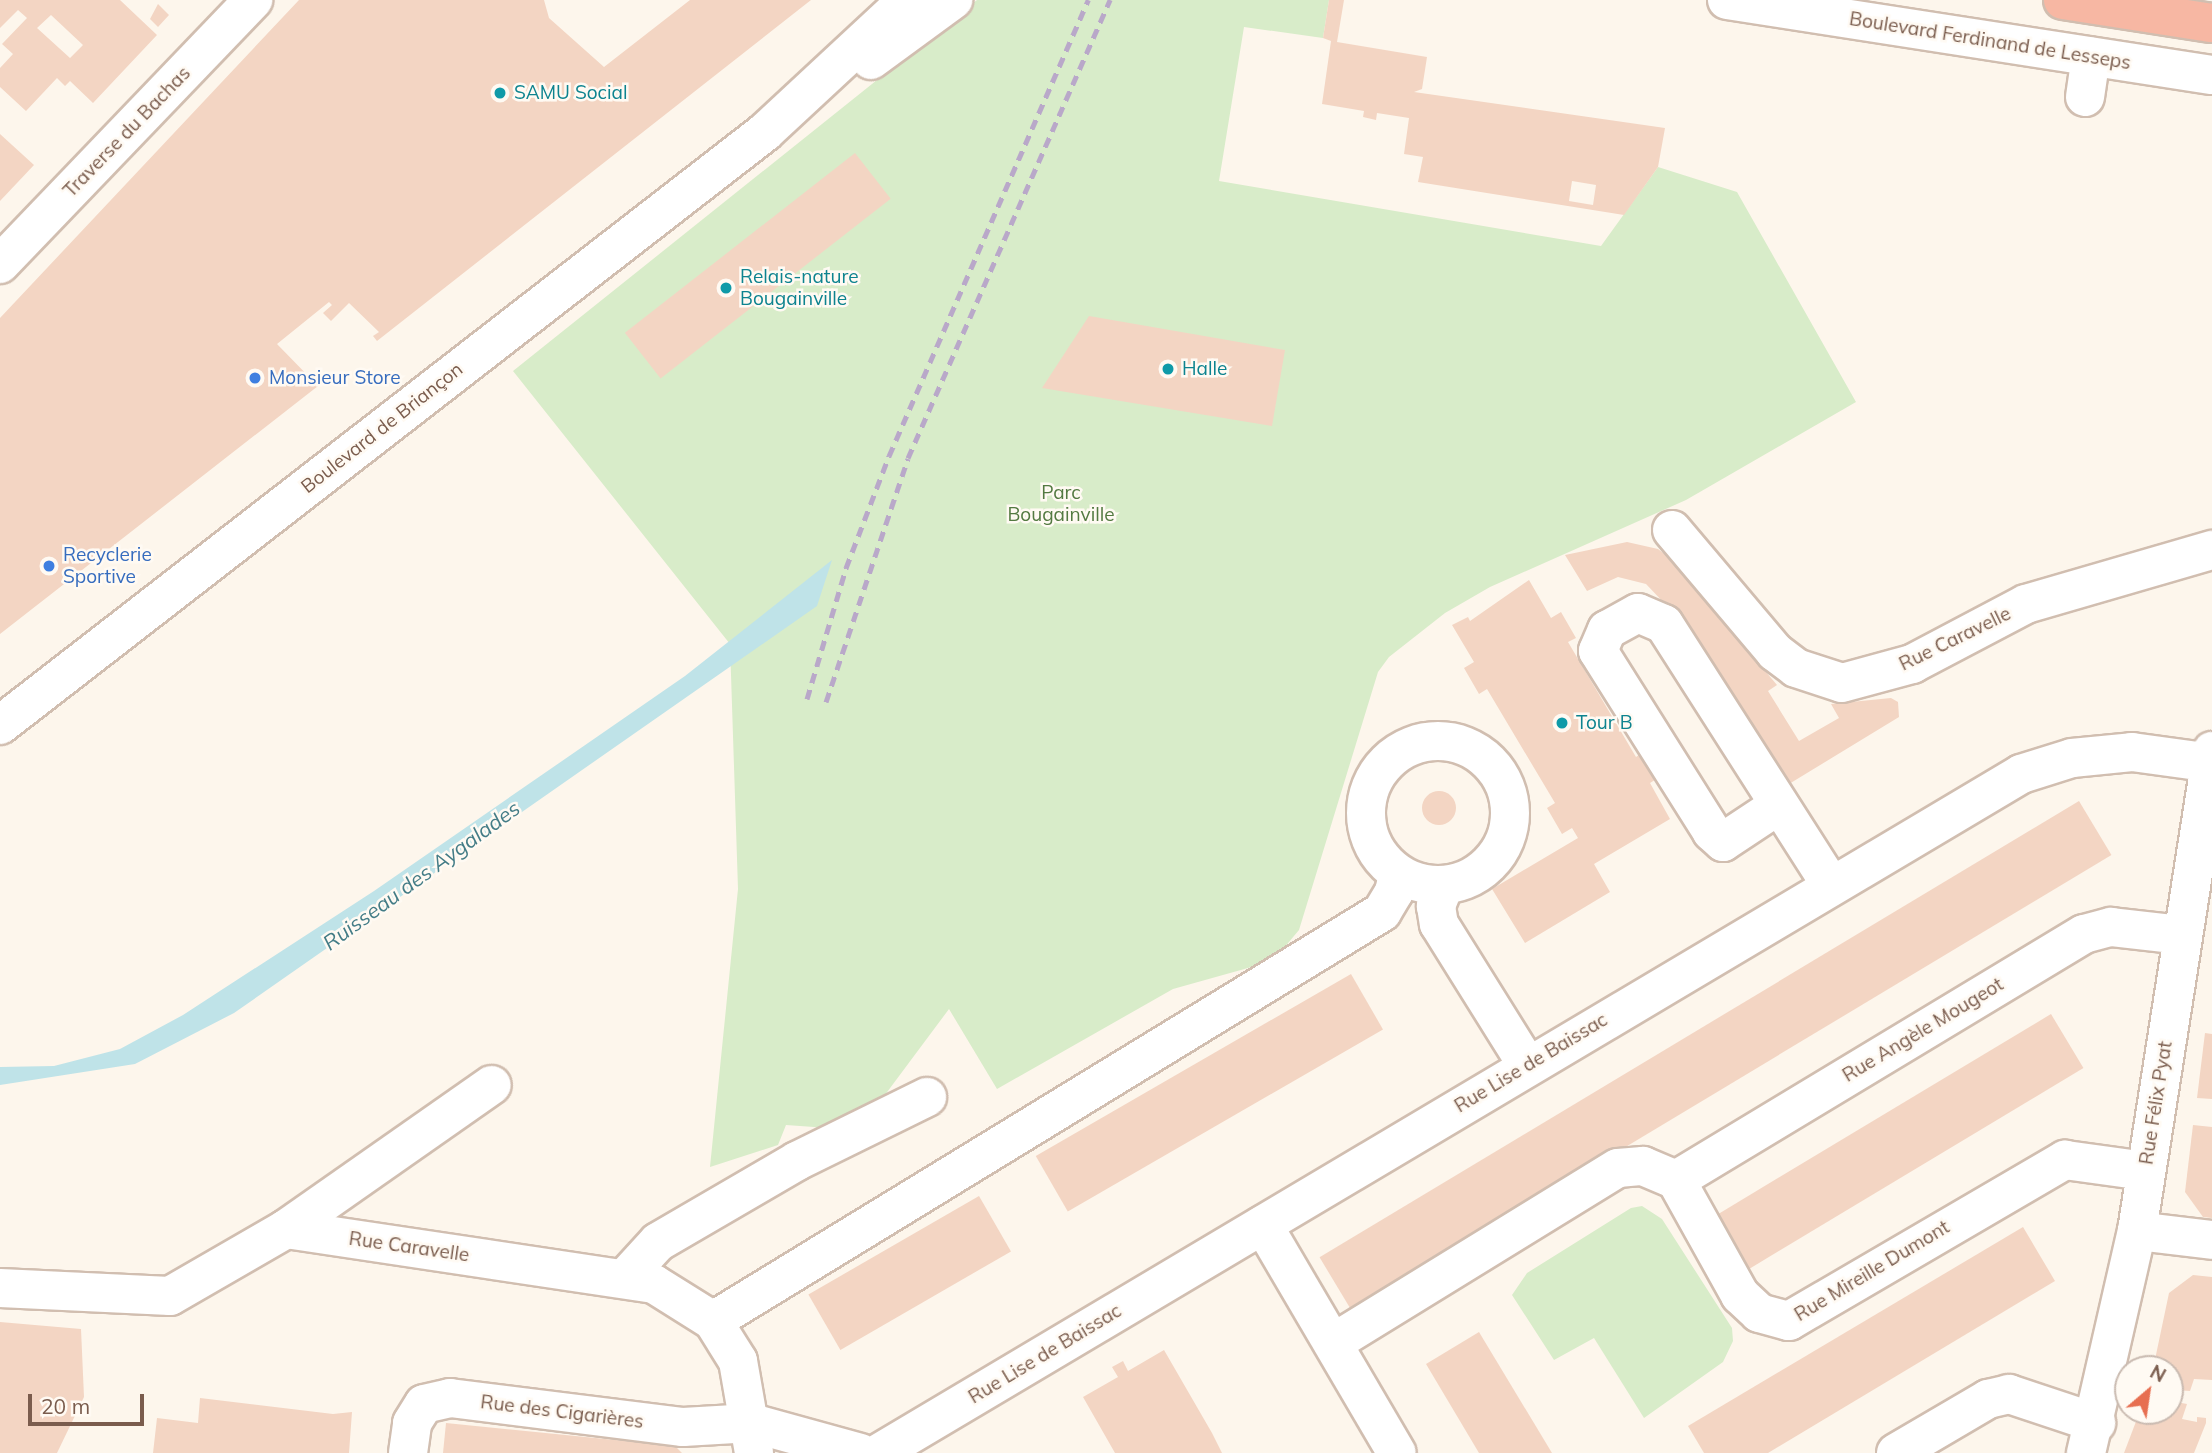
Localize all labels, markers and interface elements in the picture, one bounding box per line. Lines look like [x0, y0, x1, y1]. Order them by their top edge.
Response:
street label: Boulevard Ferdinand de Lesseps [1848, 7, 2132, 75]
street label: Traverse du Bachas [59, 62, 195, 202]
place label: SAMU Social [514, 82, 627, 104]
marker: SAMU Social [492, 85, 508, 101]
place label: Relais-nature Bougainville [740, 266, 859, 310]
marker: Relais-nature Bougainville [718, 280, 734, 296]
street label: Boulevard de Briançon [297, 358, 467, 498]
place label: Halle [1182, 358, 1227, 380]
marker: Halle [1160, 361, 1176, 377]
place label: Monsieur Store [269, 367, 401, 389]
marker: Monsieur Store [247, 370, 263, 386]
park label: Parc Bougainville [1007, 482, 1115, 526]
place label: Recyclerie Sportive [63, 544, 152, 588]
marker: Recyclerie Sportive [41, 558, 57, 574]
street label: Rue Caravelle [1896, 602, 2014, 676]
place label: Tour B [1576, 712, 1633, 734]
marker: Tour B [1554, 715, 1570, 731]
water label: Ruisseau des Aygalades [318, 795, 524, 955]
street label: Rue Angèle Mougeot [1839, 973, 2007, 1087]
street label: Rue Lise de Baissac [1450, 1008, 1612, 1118]
street label: Rue Félix Pyat [2135, 1040, 2177, 1166]
street label: Rue Mireille Dumont [1790, 1216, 1954, 1326]
street label: Rue Caravelle [347, 1227, 471, 1267]
street label: Rue Lise de Baissac [964, 1299, 1126, 1409]
north arrow [2114, 1355, 2184, 1425]
text: N [2146, 1359, 2170, 1387]
scale bar [32, 1380, 147, 1424]
street label: Rue des Cigarières [479, 1391, 645, 1433]
text: 20 m [41, 1393, 90, 1419]

